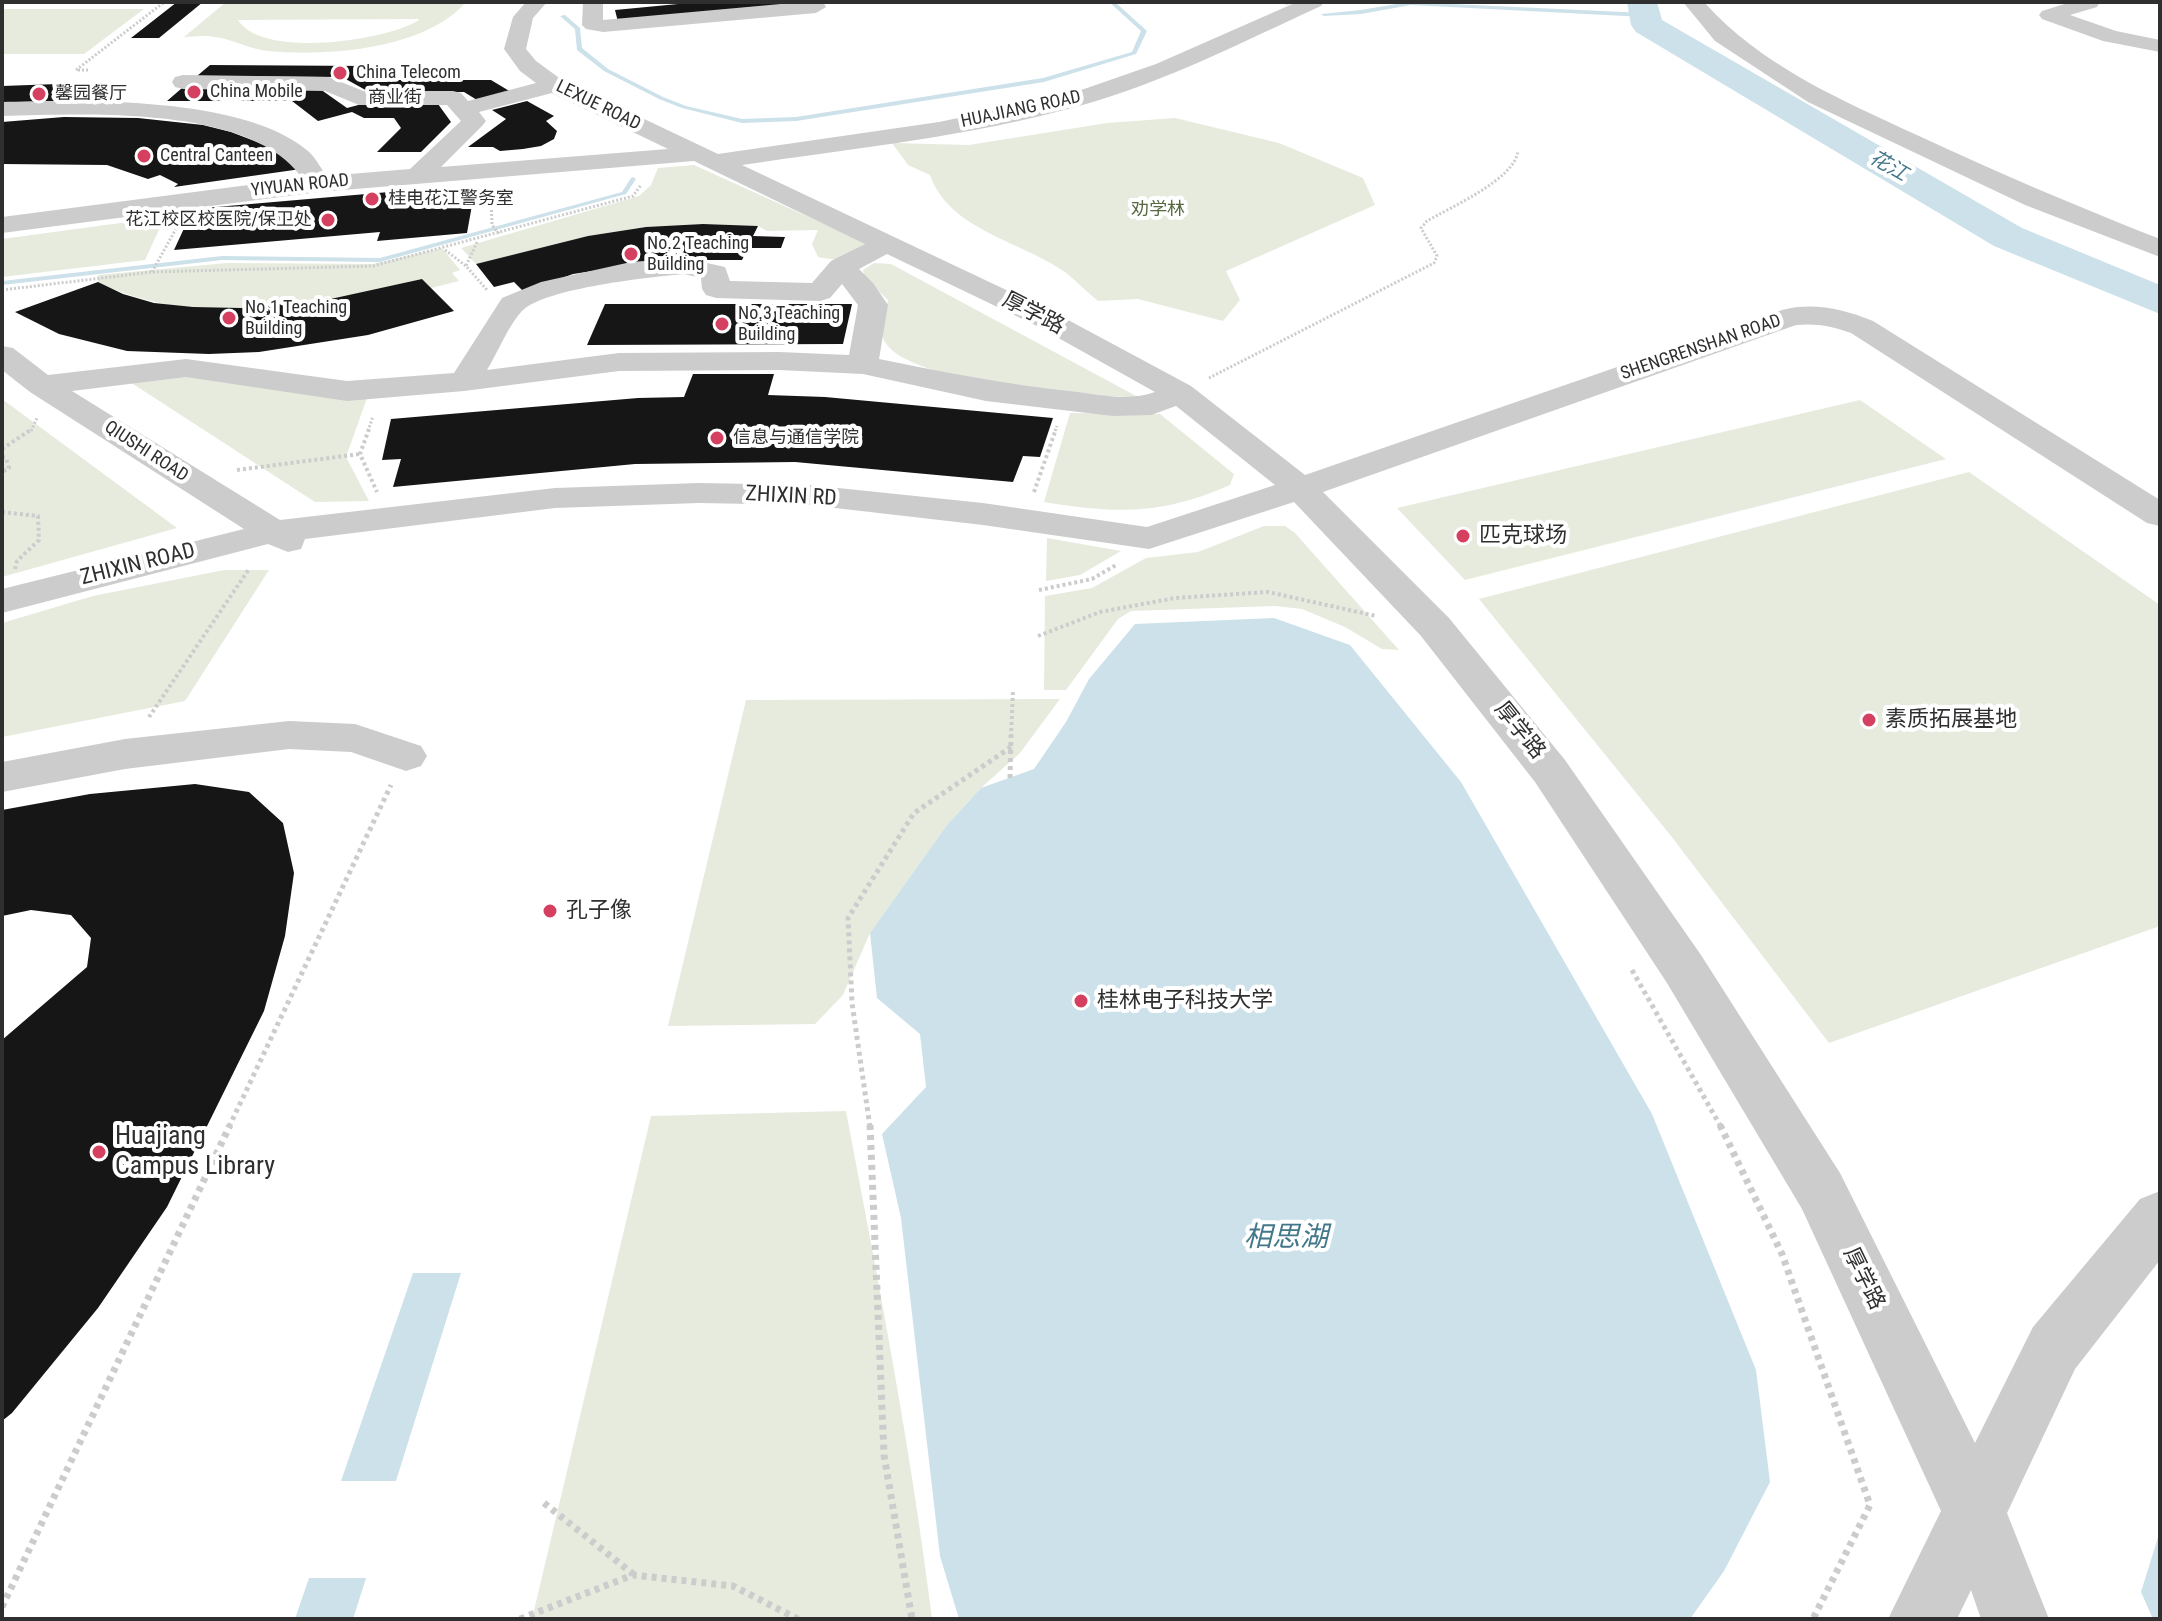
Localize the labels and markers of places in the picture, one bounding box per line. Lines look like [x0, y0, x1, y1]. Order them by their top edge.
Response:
place label: China Telecom [356, 62, 461, 84]
marker: China Telecom [331, 64, 349, 82]
place label: China Mobile [210, 81, 303, 103]
place label: 馨园餐厅 [55, 83, 127, 105]
marker: China Mobile [185, 83, 203, 101]
marker: 馨园餐厅 [30, 85, 48, 103]
place label: Central Canteen [160, 145, 273, 167]
marker: Central Canteen [135, 147, 153, 165]
place label: 桂电花江警务室 [388, 188, 514, 210]
marker: 桂电花江警务室 [363, 190, 381, 208]
place label: 花江校区校医院/保卫处 [125, 209, 312, 231]
marker: 花江校区校医院/保卫处 [319, 211, 337, 229]
place label: No.2 Teaching Building [647, 233, 749, 276]
marker: No.2 Teaching Building [622, 245, 640, 263]
place label: No.1 Teaching Building [245, 297, 347, 340]
place label: No.3 Teaching Building [738, 303, 840, 346]
marker: No.1 Teaching Building [220, 309, 238, 327]
marker: No.3 Teaching Building [713, 315, 731, 333]
place label: 信息与通信学院 [733, 427, 859, 449]
marker: 信息与通信学院 [708, 429, 726, 447]
place label: 匹克球场 [1479, 523, 1567, 549]
marker: 匹克球场 [1454, 527, 1472, 545]
place label: 素质拓展基地 [1885, 707, 2017, 733]
marker: 素质拓展基地 [1860, 711, 1878, 729]
place label: 孔子像 [566, 898, 632, 924]
marker: 孔子像 [541, 902, 559, 920]
place label: 桂林电子科技大学 [1097, 988, 1273, 1014]
marker: 桂林电子科技大学 [1072, 992, 1090, 1010]
place label: Huajiang Campus Library [115, 1121, 275, 1182]
marker: Huajiang Campus Library [90, 1143, 108, 1161]

